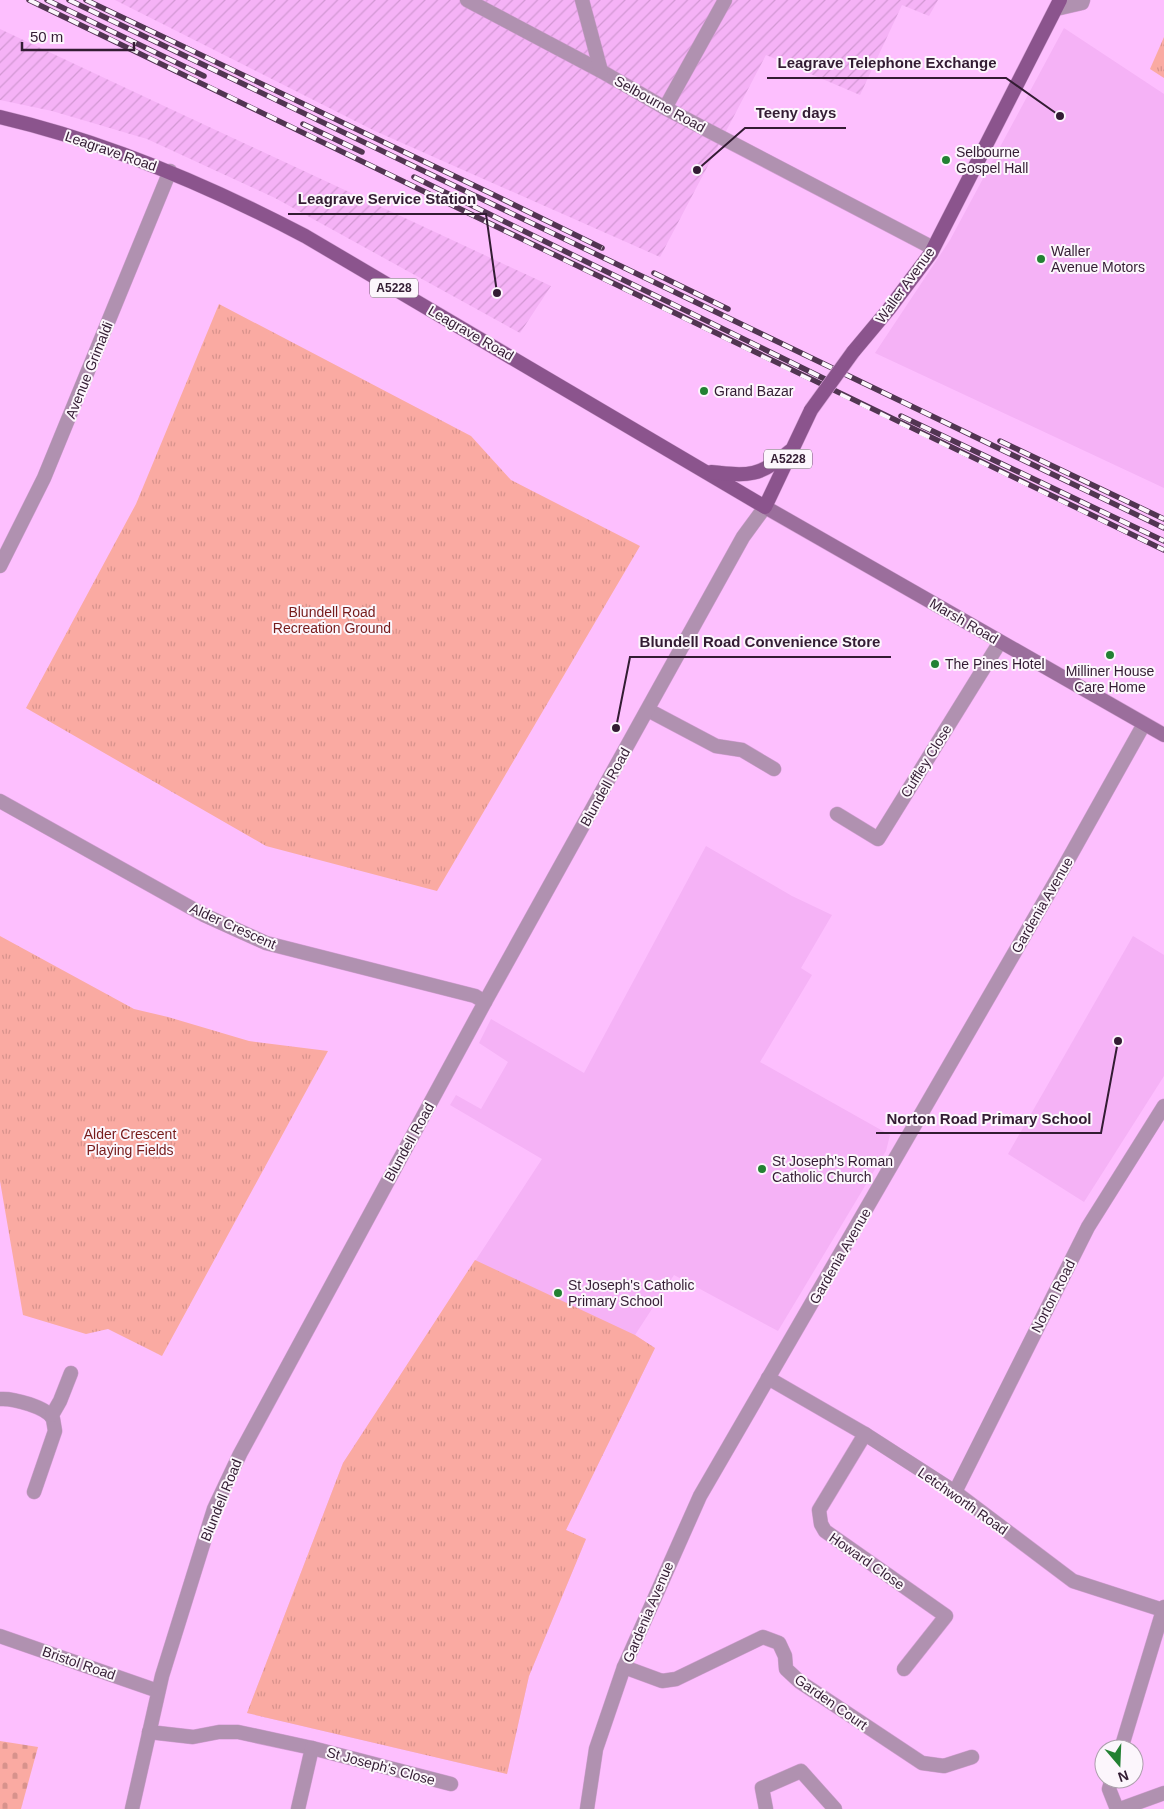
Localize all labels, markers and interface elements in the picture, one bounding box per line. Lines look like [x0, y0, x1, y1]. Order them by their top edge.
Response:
scale bar [22, 20, 135, 52]
text: 50 m [30, 28, 63, 45]
callout: Leagrave Telephone Exchange [767, 48, 1006, 78]
text: Leagrave Telephone Exchange [778, 54, 996, 71]
street label: Selbourne Road [612, 72, 708, 136]
callout: Teeny days [745, 98, 846, 128]
text: Teeny days [756, 104, 836, 121]
street label: Leagrave Road [63, 128, 159, 174]
place label: Selbourne Gospel Hall [956, 144, 1028, 176]
marker: Selbourne Gospel Hall [940, 154, 952, 166]
callout: Leagrave Service Station [288, 184, 486, 214]
text: Leagrave Service Station [298, 190, 476, 207]
place label: Waller Avenue Motors [1051, 243, 1145, 275]
street label: Waller Avenue [872, 244, 938, 326]
marker: Waller Avenue Motors [1035, 253, 1047, 265]
road number: A5228 [370, 278, 418, 298]
street label: Leagrave Road [426, 302, 516, 364]
street label: Avenue Grimaldi [62, 319, 116, 421]
place label: Grand Bazar [714, 383, 794, 399]
marker: Grand Bazar [698, 385, 710, 397]
road number: A5228 [764, 449, 812, 468]
street label: Marsh Road [927, 595, 1001, 647]
park label: Blundell Road Recreation Ground [273, 604, 391, 636]
callout: Blundell Road Convenience Store [630, 627, 891, 657]
text: Blundell Road Convenience Store [640, 633, 880, 650]
marker: Milliner House Care Home [1104, 649, 1116, 661]
place label: The Pines Hotel [945, 656, 1045, 672]
marker: The Pines Hotel [929, 658, 941, 670]
place label: Milliner House Care Home [1066, 663, 1155, 695]
street label: Cuffley Close [897, 721, 955, 800]
street label: Blundell Road [577, 745, 633, 829]
street label: Gardenia Avenue [1008, 854, 1076, 956]
street label: Alder Crescent [187, 900, 279, 952]
street label: Blundell Road [381, 1100, 437, 1184]
callout: Norton Road Primary School [876, 1103, 1101, 1133]
text: Norton Road Primary School [886, 1110, 1092, 1127]
park label: Alder Crescent Playing Fields [84, 1126, 176, 1158]
place label: St Joseph's Roman Catholic Church [772, 1153, 893, 1185]
marker: St Joseph's Roman Catholic Church [756, 1163, 768, 1175]
street label: Gardenia Avenue [806, 1205, 874, 1307]
street label: Norton Road [1028, 1257, 1078, 1335]
place label: St Joseph's Catholic Primary School [568, 1277, 694, 1309]
marker: St Joseph's Catholic Primary School [552, 1287, 564, 1299]
street label: Blundell Road [197, 1457, 245, 1543]
street label: Letchworth Road [915, 1464, 1011, 1538]
street label: Howard Close [826, 1529, 908, 1593]
street label: Gardenia Avenue [620, 1559, 677, 1665]
street label: Bristol Road [40, 1643, 118, 1683]
street label: Garden Court [792, 1671, 870, 1733]
north arrow [1094, 1739, 1144, 1789]
street label: St Joseph's Close [325, 1744, 437, 1788]
text: N [1116, 1767, 1131, 1786]

